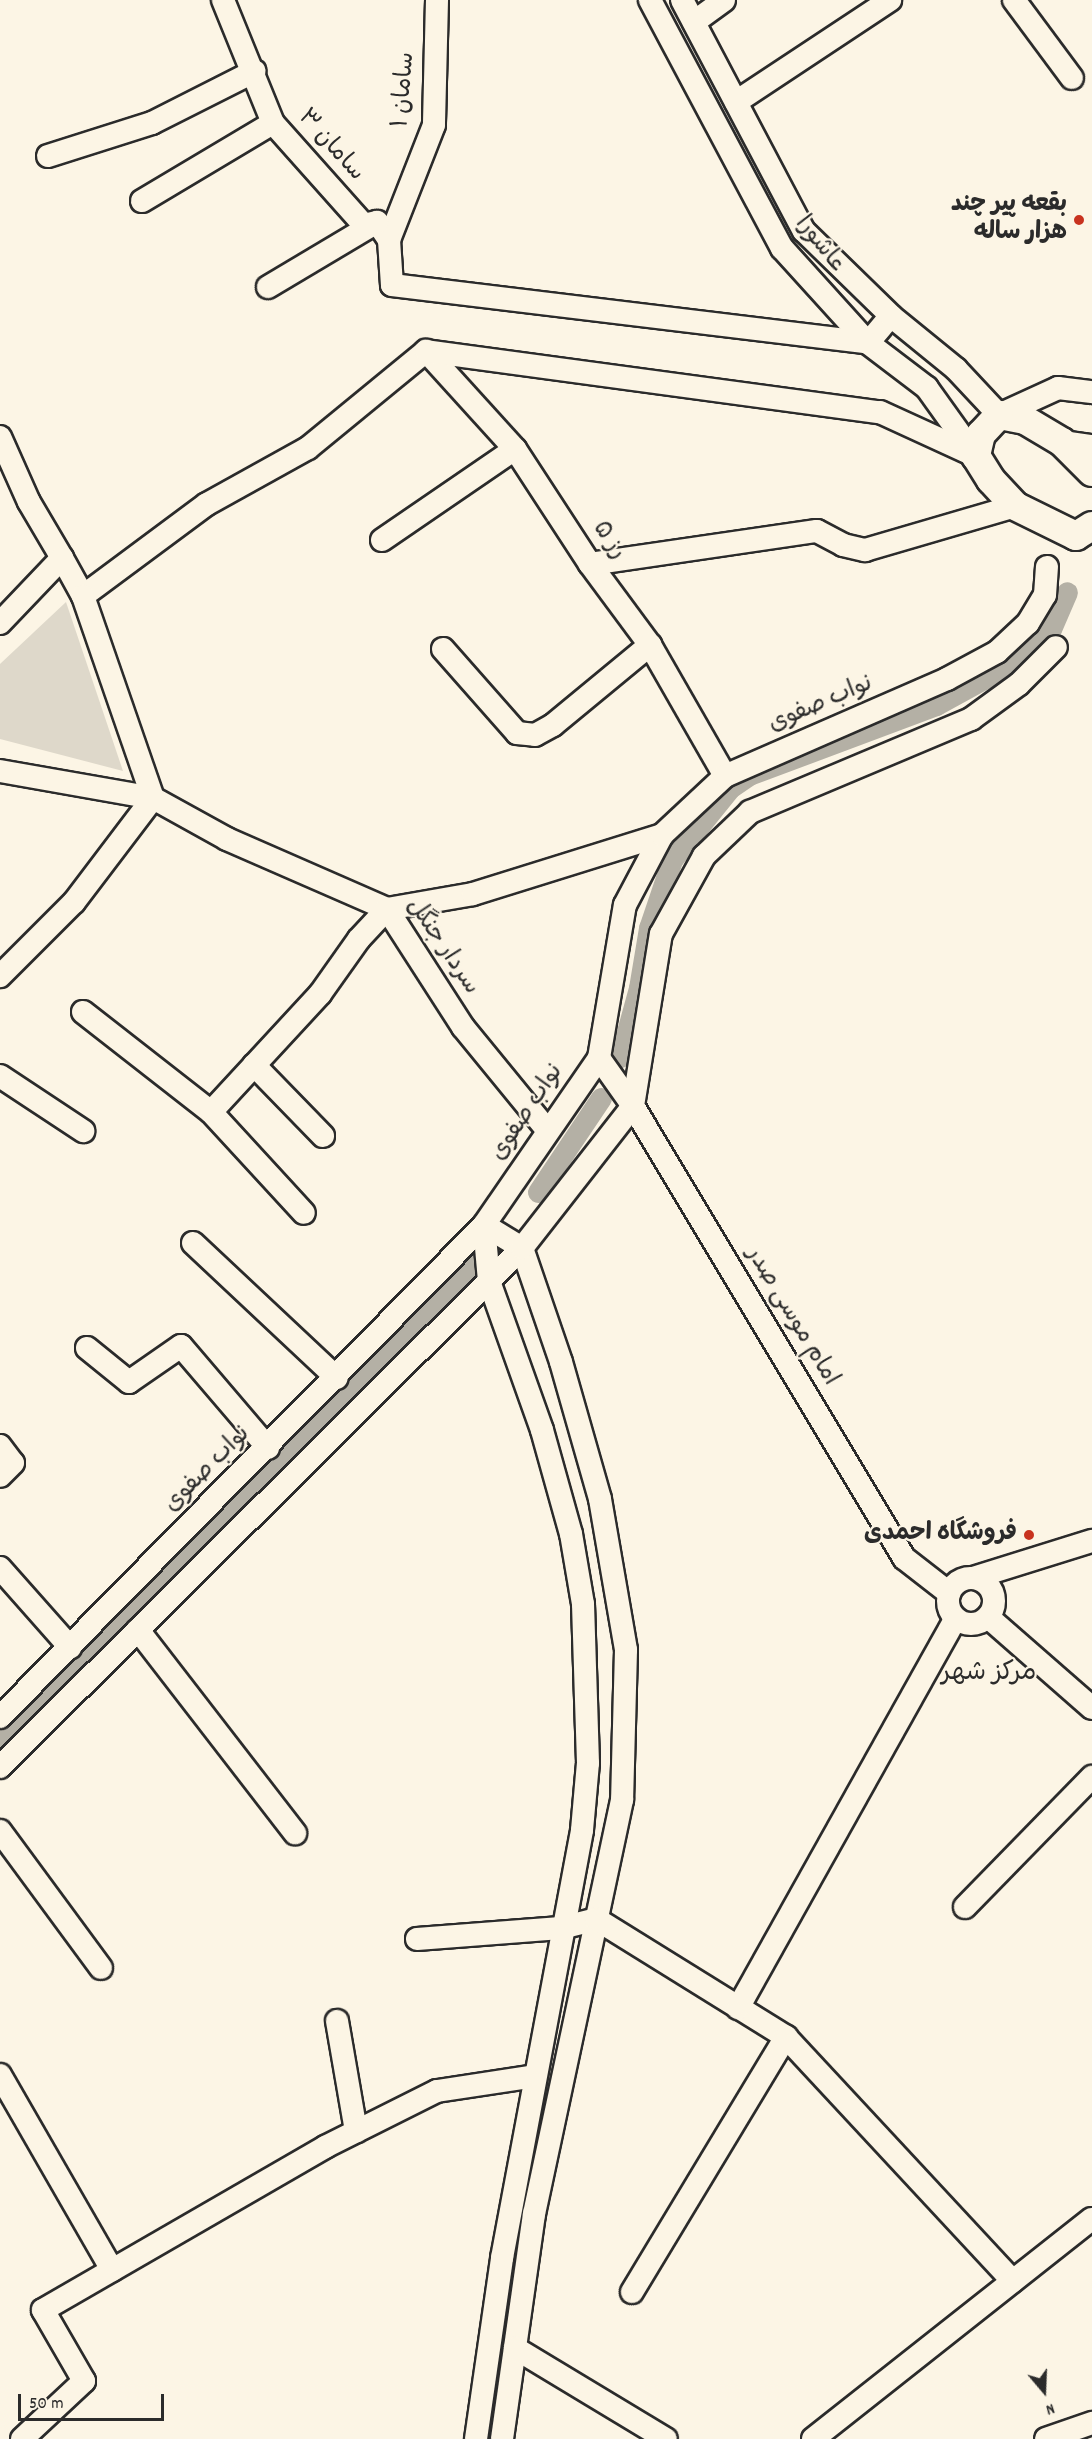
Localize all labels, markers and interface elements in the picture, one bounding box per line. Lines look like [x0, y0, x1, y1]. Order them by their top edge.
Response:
street label: سامان ۱ [387, 51, 423, 129]
street label: سامان ۳ [290, 104, 370, 188]
place label: بقعه پیر چند هزار ساله [951, 192, 1067, 248]
street label: عاشورا [788, 211, 850, 279]
marker: بقعه پیر چند هزار ساله [1072, 213, 1086, 227]
street label: رز ۵ [585, 516, 631, 566]
street label: نواب صفوی [765, 670, 877, 740]
street label: سردار جنگل [399, 893, 485, 1001]
street label: نواب صفوی [485, 1059, 571, 1167]
street label: امام موسی صدر [738, 1242, 844, 1392]
street label: نواب صفوی [159, 1421, 257, 1519]
place label: فروشگاه احمدی [864, 1521, 1017, 1549]
marker: فروشگاه احمدی [1022, 1528, 1036, 1542]
district label: مرکز شهر [942, 1658, 1036, 1690]
north arrow [1014, 2361, 1074, 2421]
scale bar [21, 2382, 166, 2420]
text: 50 m [29, 2392, 64, 2417]
text: N [1043, 2396, 1058, 2421]

